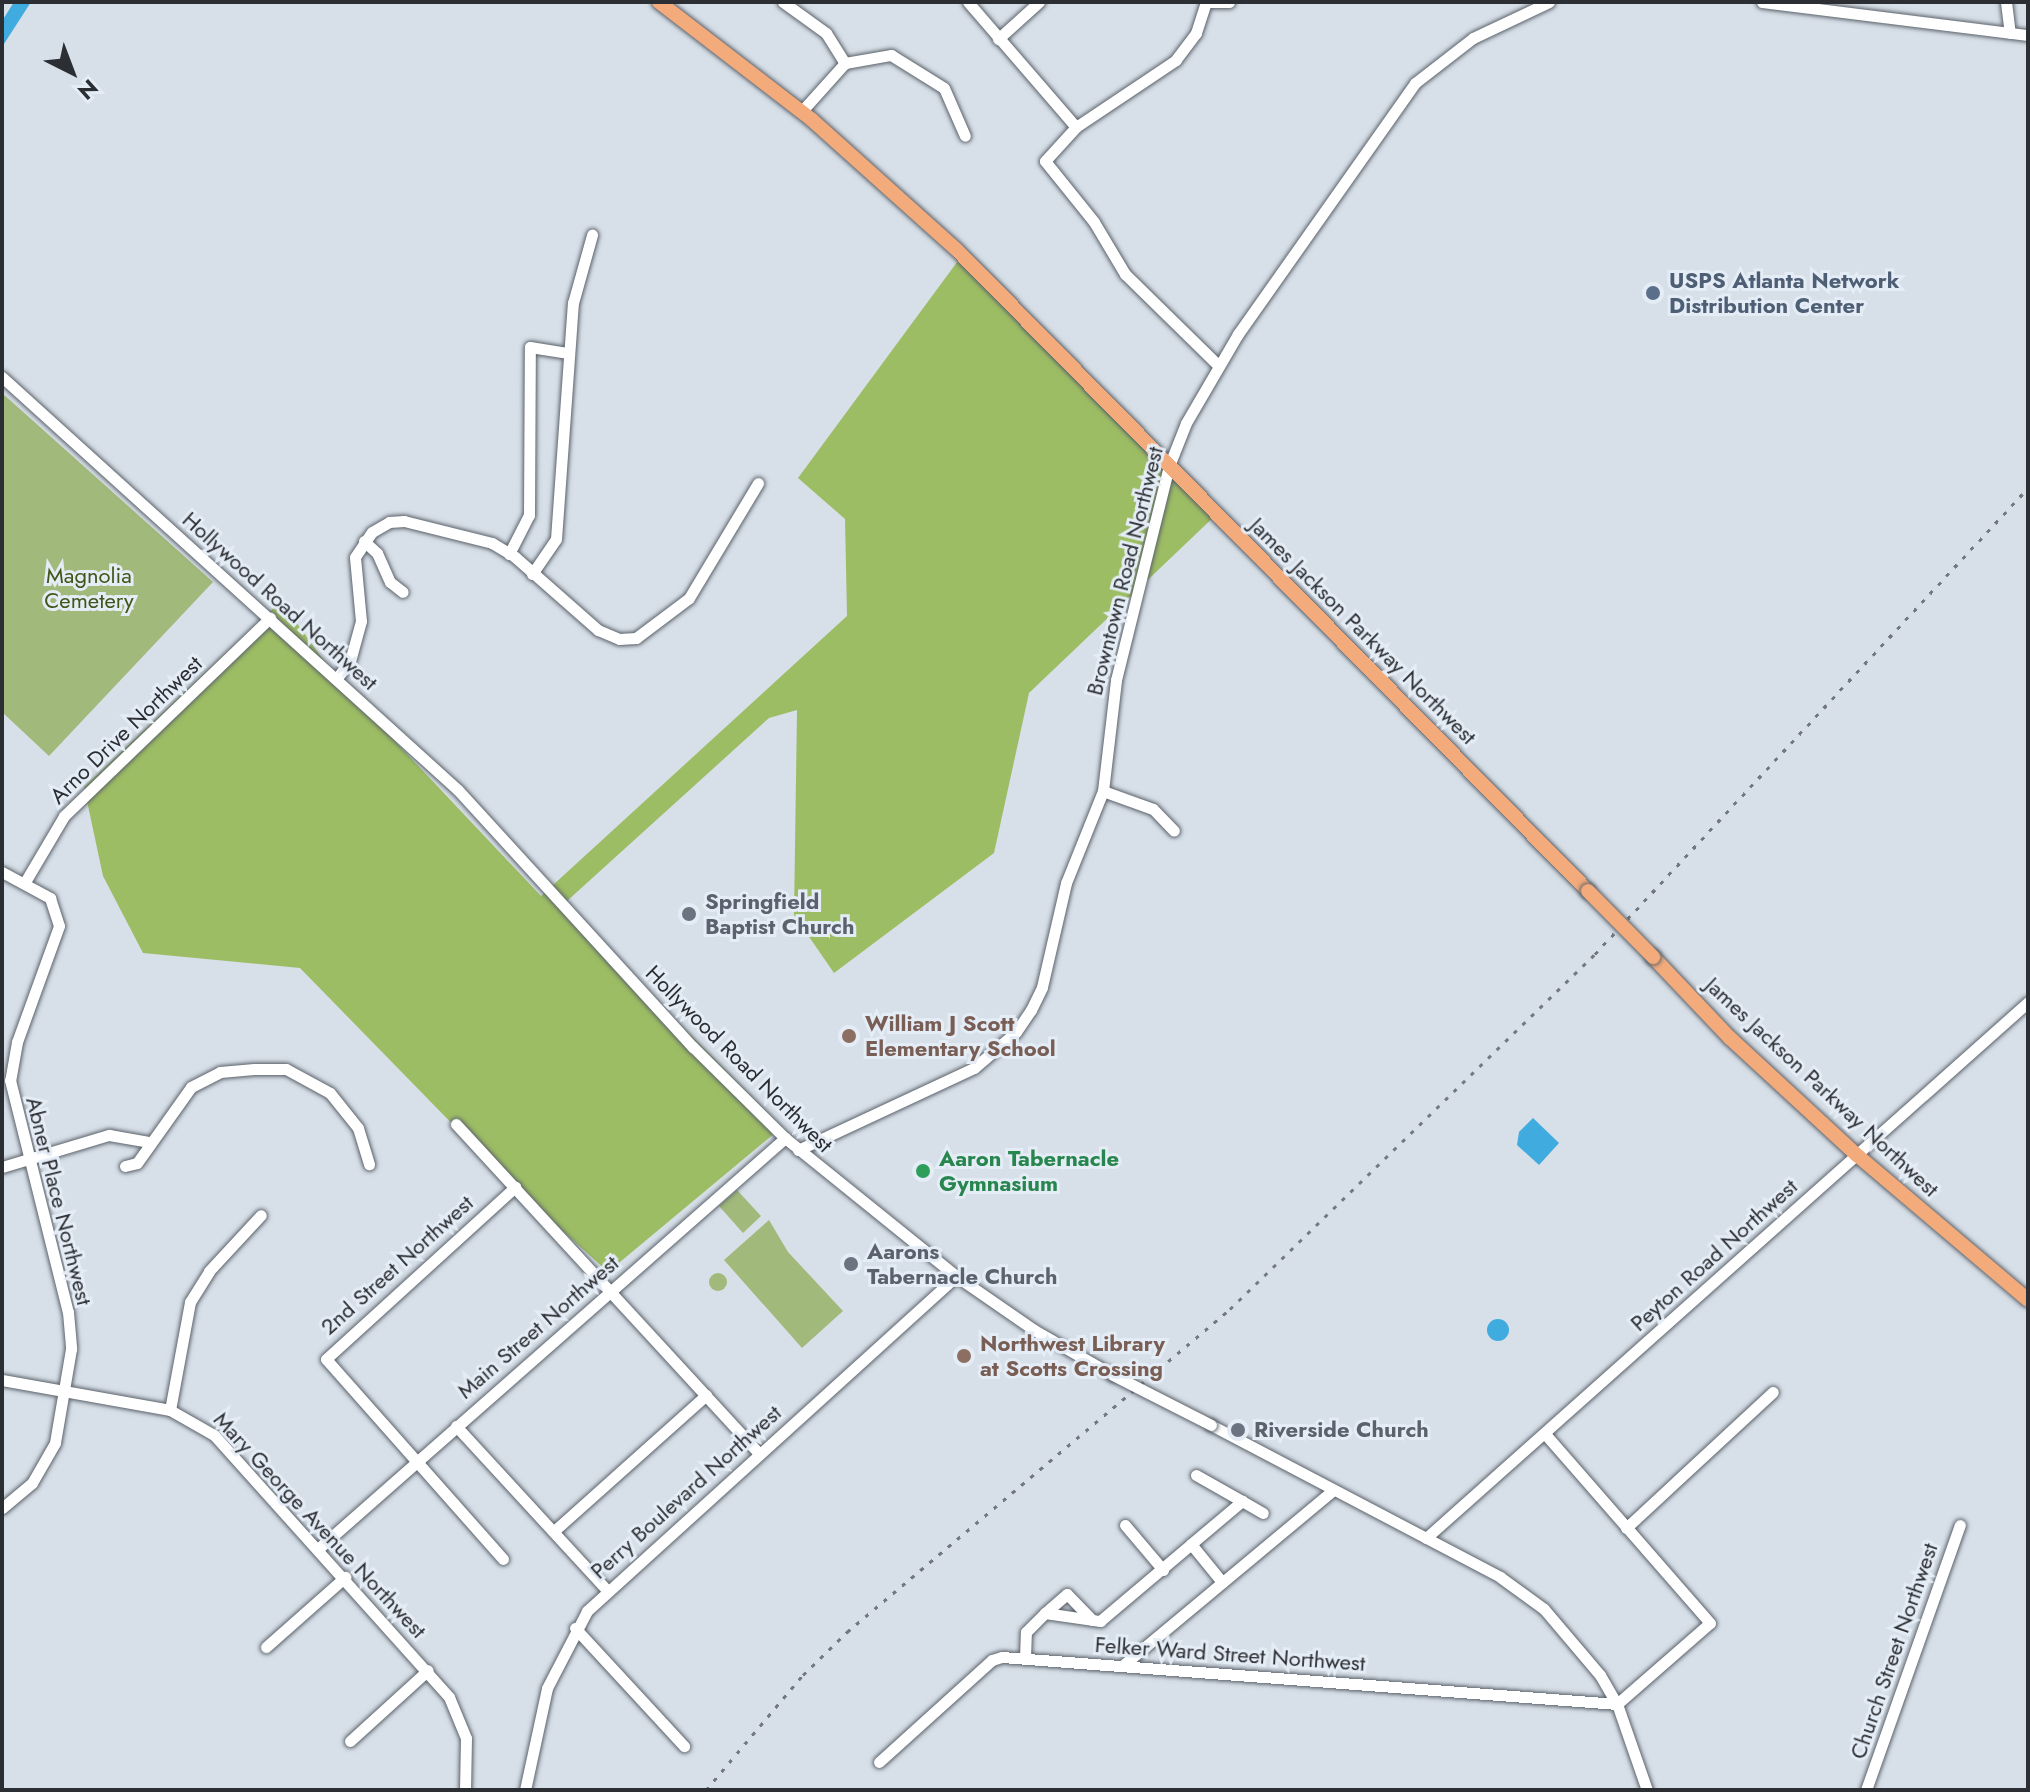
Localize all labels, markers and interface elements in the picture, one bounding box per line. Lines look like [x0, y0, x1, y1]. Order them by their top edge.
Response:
north arrow [32, 32, 112, 112]
text: N [71, 72, 105, 108]
place label: USPS Atlanta Network Distribution Center [1669, 267, 1899, 318]
marker: USPS Atlanta Network Distribution Center [1644, 284, 1662, 302]
street label: Browntown Road Northwest [1081, 444, 1169, 698]
street label: Hollywood Road Northwest [177, 506, 383, 696]
street label: James Jackson Parkway Northwest [1244, 512, 1482, 750]
park label: Magnolia Cemetery [44, 562, 134, 614]
street label: Arno Drive Northwest [44, 651, 208, 809]
place label: Springfield Baptist Church [705, 888, 854, 940]
marker: Springfield Baptist Church [680, 905, 698, 923]
street label: Hollywood Road Northwest [640, 960, 838, 1158]
street label: James Jackson Parkway Northwest [1700, 972, 1944, 1202]
place label: William J Scott Elementary School [865, 1010, 1056, 1062]
marker: William J Scott Elementary School [840, 1027, 858, 1045]
street label: Abner Place Northwest [20, 1094, 98, 1308]
place label: Aaron Tabernacle Gymnasium [939, 1145, 1119, 1196]
marker: Aaron Tabernacle Gymnasium [914, 1162, 932, 1180]
street label: Peyton Road Northwest [1625, 1173, 1803, 1337]
street label: 2nd Street Northwest [315, 1190, 479, 1340]
place label: Aarons Tabernacle Church [867, 1238, 1057, 1290]
street label: Main Street Northwest [452, 1250, 624, 1404]
marker: Aarons Tabernacle Church [842, 1255, 860, 1273]
place label: Northwest Library at Scotts Crossing [980, 1330, 1165, 1382]
marker: Northwest Library at Scotts Crossing [955, 1347, 973, 1365]
street label: Perry Boulevard Northwest [585, 1400, 787, 1584]
street label: Mary George Avenue Northwest [208, 1406, 432, 1644]
place label: Riverside Church [1254, 1417, 1429, 1443]
marker: Riverside Church [1229, 1421, 1247, 1439]
street label: Church Street Northwest [1845, 1540, 1943, 1762]
street label: Felker Ward Street Northwest [1094, 1631, 1366, 1677]

